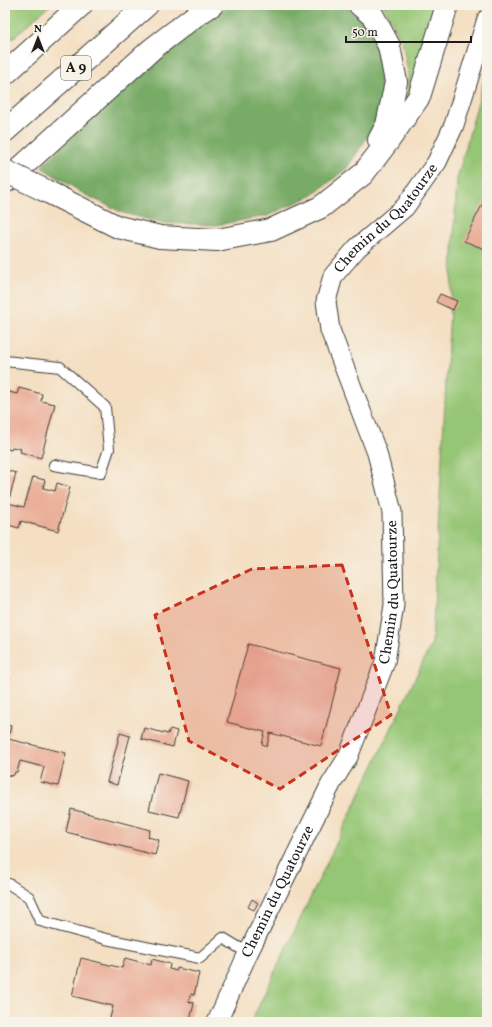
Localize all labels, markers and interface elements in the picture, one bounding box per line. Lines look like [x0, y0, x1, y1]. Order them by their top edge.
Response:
north arrow [18, 18, 58, 58]
scale bar [346, 18, 471, 44]
text: N [34, 22, 42, 37]
text: 50 m [352, 25, 378, 41]
road number: A 9 [61, 56, 91, 80]
street label: Chemin du Quatourze [329, 159, 443, 278]
street label: Chemin du Quatourze [374, 520, 405, 666]
street label: Chemin du Quatourze [237, 822, 319, 961]

